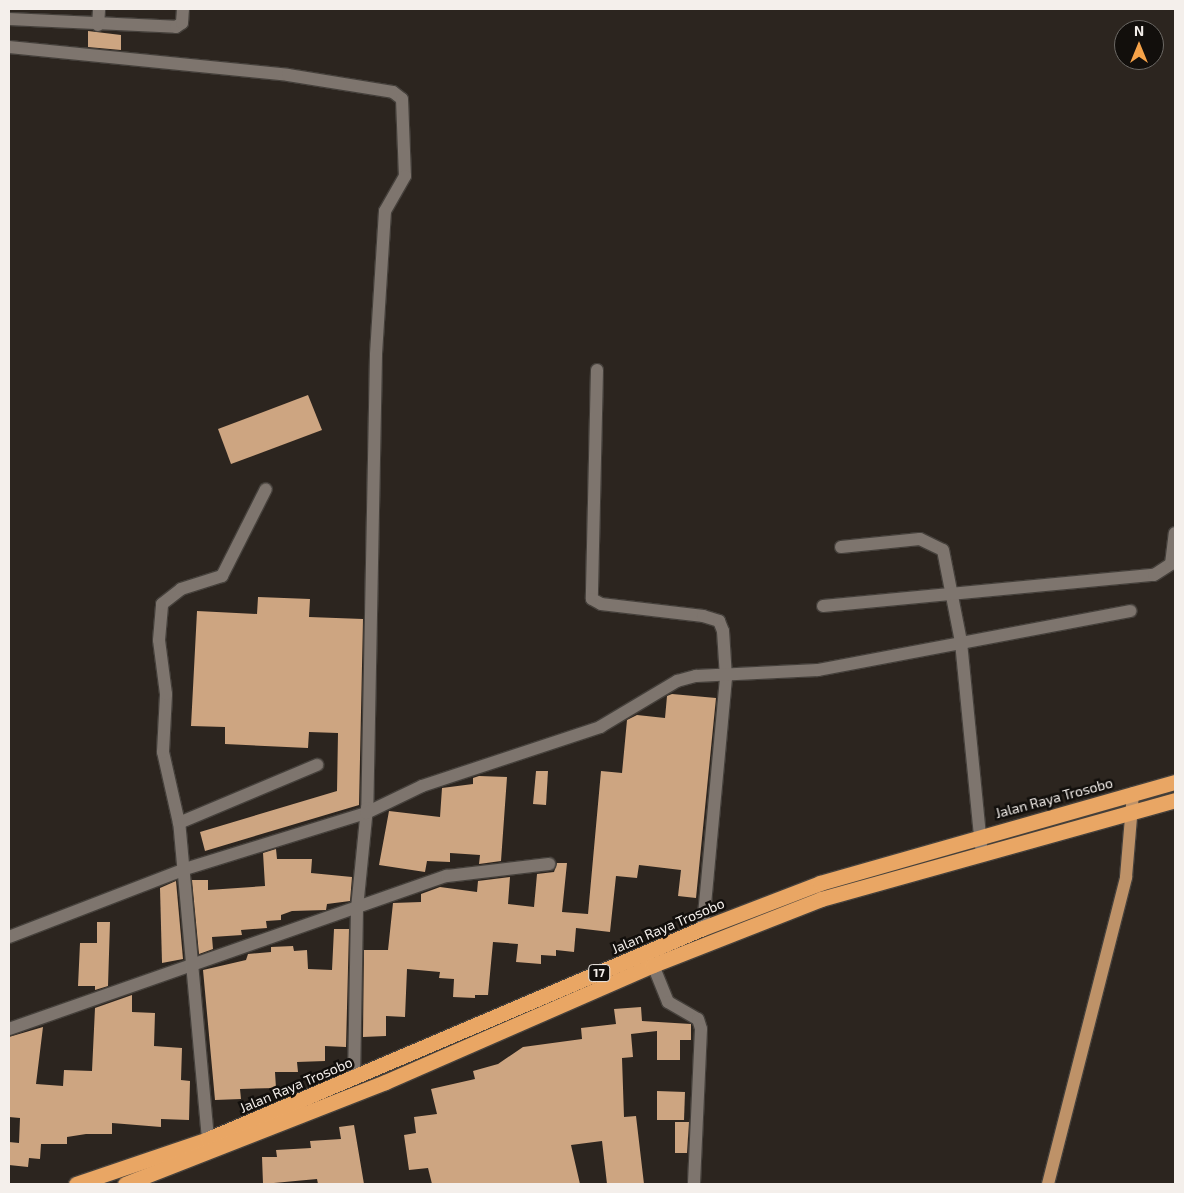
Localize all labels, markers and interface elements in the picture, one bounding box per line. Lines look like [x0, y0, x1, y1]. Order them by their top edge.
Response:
north arrow [1114, 20, 1164, 70]
text: N [1134, 22, 1144, 39]
street label: Jalan Raya Trosobo [993, 774, 1115, 822]
street label: Jalan Raya Trosobo [609, 895, 727, 957]
road number: 17 [588, 964, 610, 982]
street label: Jalan Raya Trosobo [237, 1054, 355, 1116]

